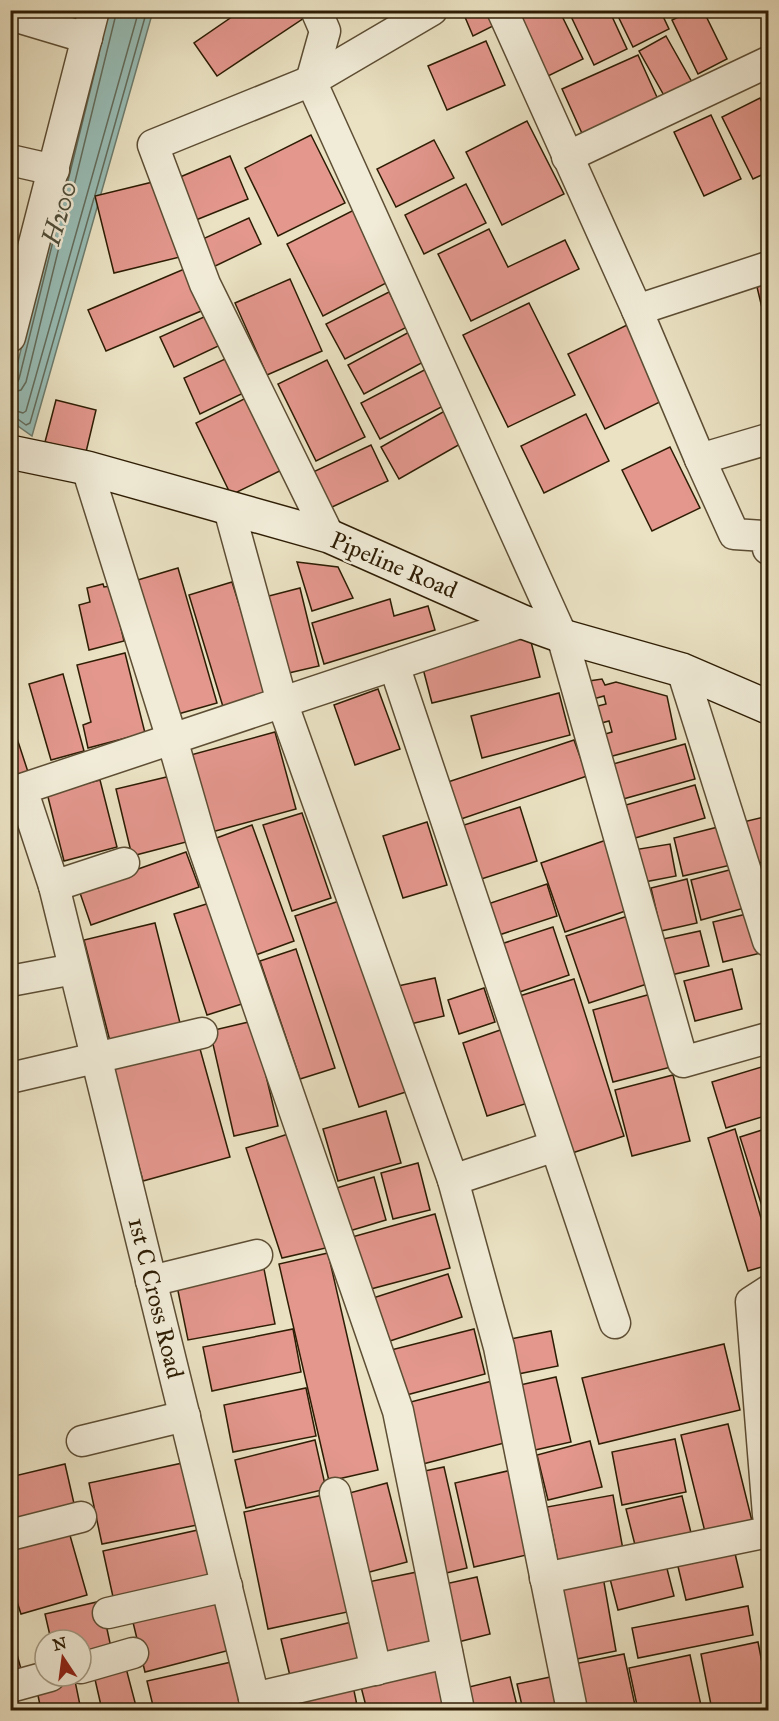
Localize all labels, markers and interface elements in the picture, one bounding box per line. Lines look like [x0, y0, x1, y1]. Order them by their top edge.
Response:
water label: H200 [34, 177, 83, 250]
street label: Pipeline Road [326, 525, 462, 605]
street label: 1st C Cross Road [122, 1214, 190, 1382]
north arrow [33, 1628, 93, 1688]
text: N [51, 1633, 69, 1655]

